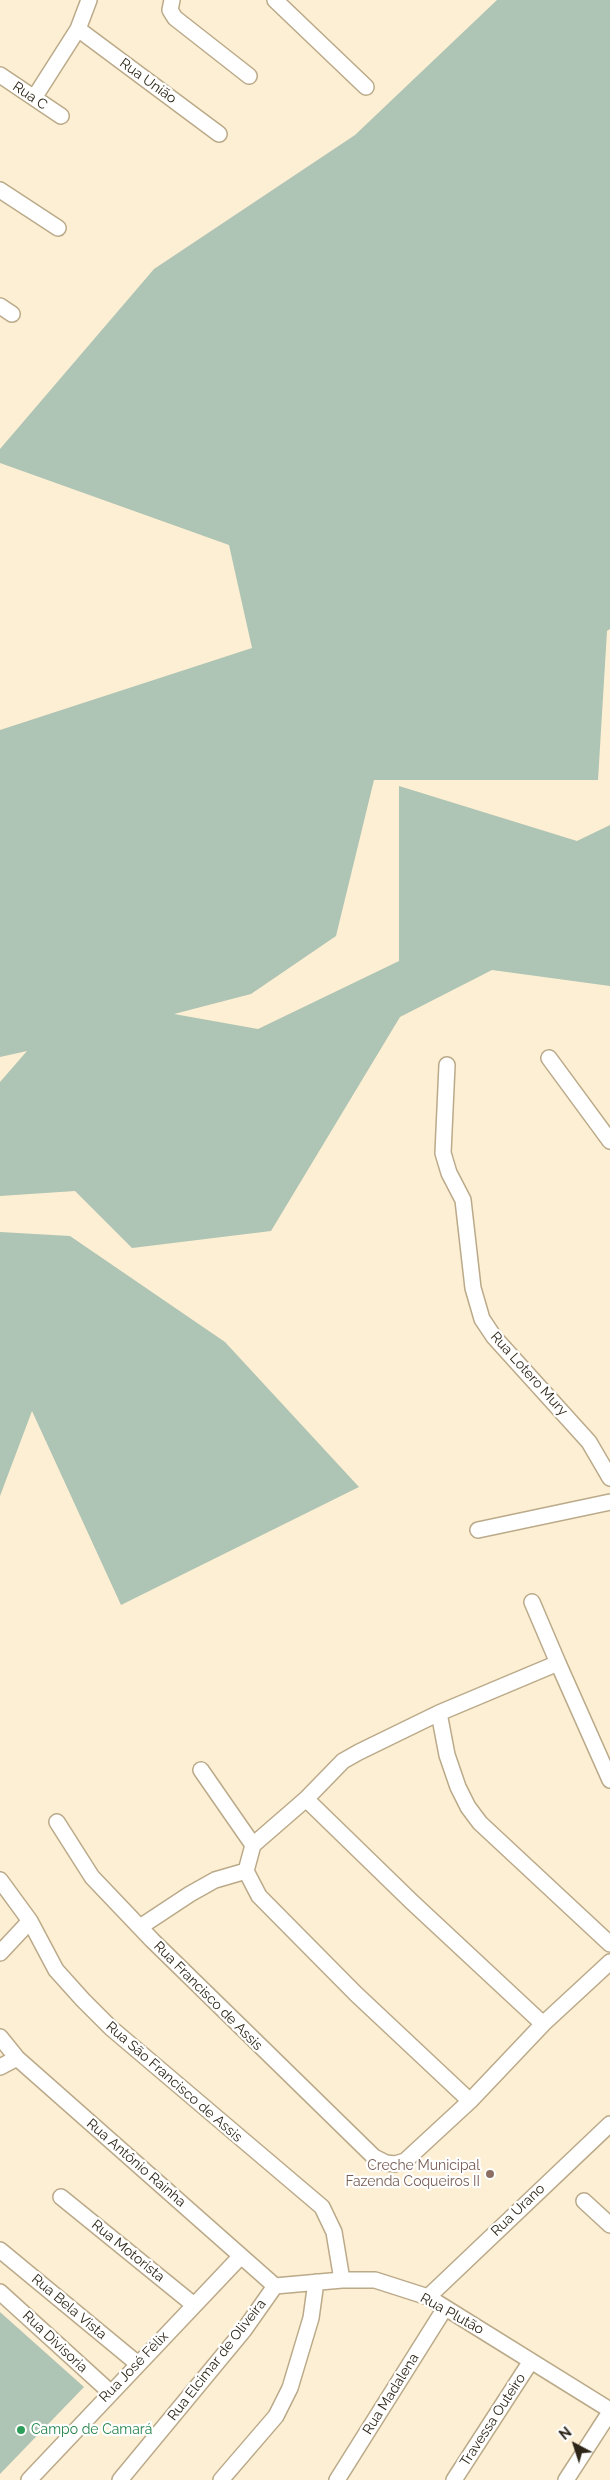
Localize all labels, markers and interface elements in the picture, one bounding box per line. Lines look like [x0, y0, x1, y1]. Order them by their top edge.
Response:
street label: Rua União [116, 55, 180, 107]
street label: Rua C [9, 78, 51, 114]
street label: Rua Lotero Mury [487, 1329, 571, 1419]
street label: Rua Francisco de Assis [150, 1938, 266, 2054]
street label: Rua São Francisco de Assis [102, 2018, 246, 2146]
street label: Rua Antônio Rainha [83, 2115, 189, 2211]
place label: Creche Municipal Fazenda Coqueiros II [346, 2158, 480, 2190]
marker: Creche Municipal Fazenda Coqueiros II [484, 2168, 496, 2180]
street label: Rua Urano [488, 2180, 548, 2240]
street label: Rua Motorista [88, 2217, 168, 2285]
street label: Rua Bela Vista [28, 2271, 110, 2343]
street label: Rua Plutão [417, 2290, 487, 2338]
street label: Rua Elcimar de Oliveira [164, 2296, 270, 2424]
street label: Rua Divisoria [19, 2308, 91, 2376]
street label: Rua José Félix [96, 2328, 172, 2406]
street label: Rua Madalena [359, 2350, 423, 2438]
street label: Travessa Outeiro [457, 2370, 529, 2470]
north arrow [550, 2420, 600, 2470]
place label: Campo de Camará [31, 2422, 152, 2438]
marker: Campo de Camará [15, 2424, 27, 2436]
text: N [556, 2424, 575, 2443]

